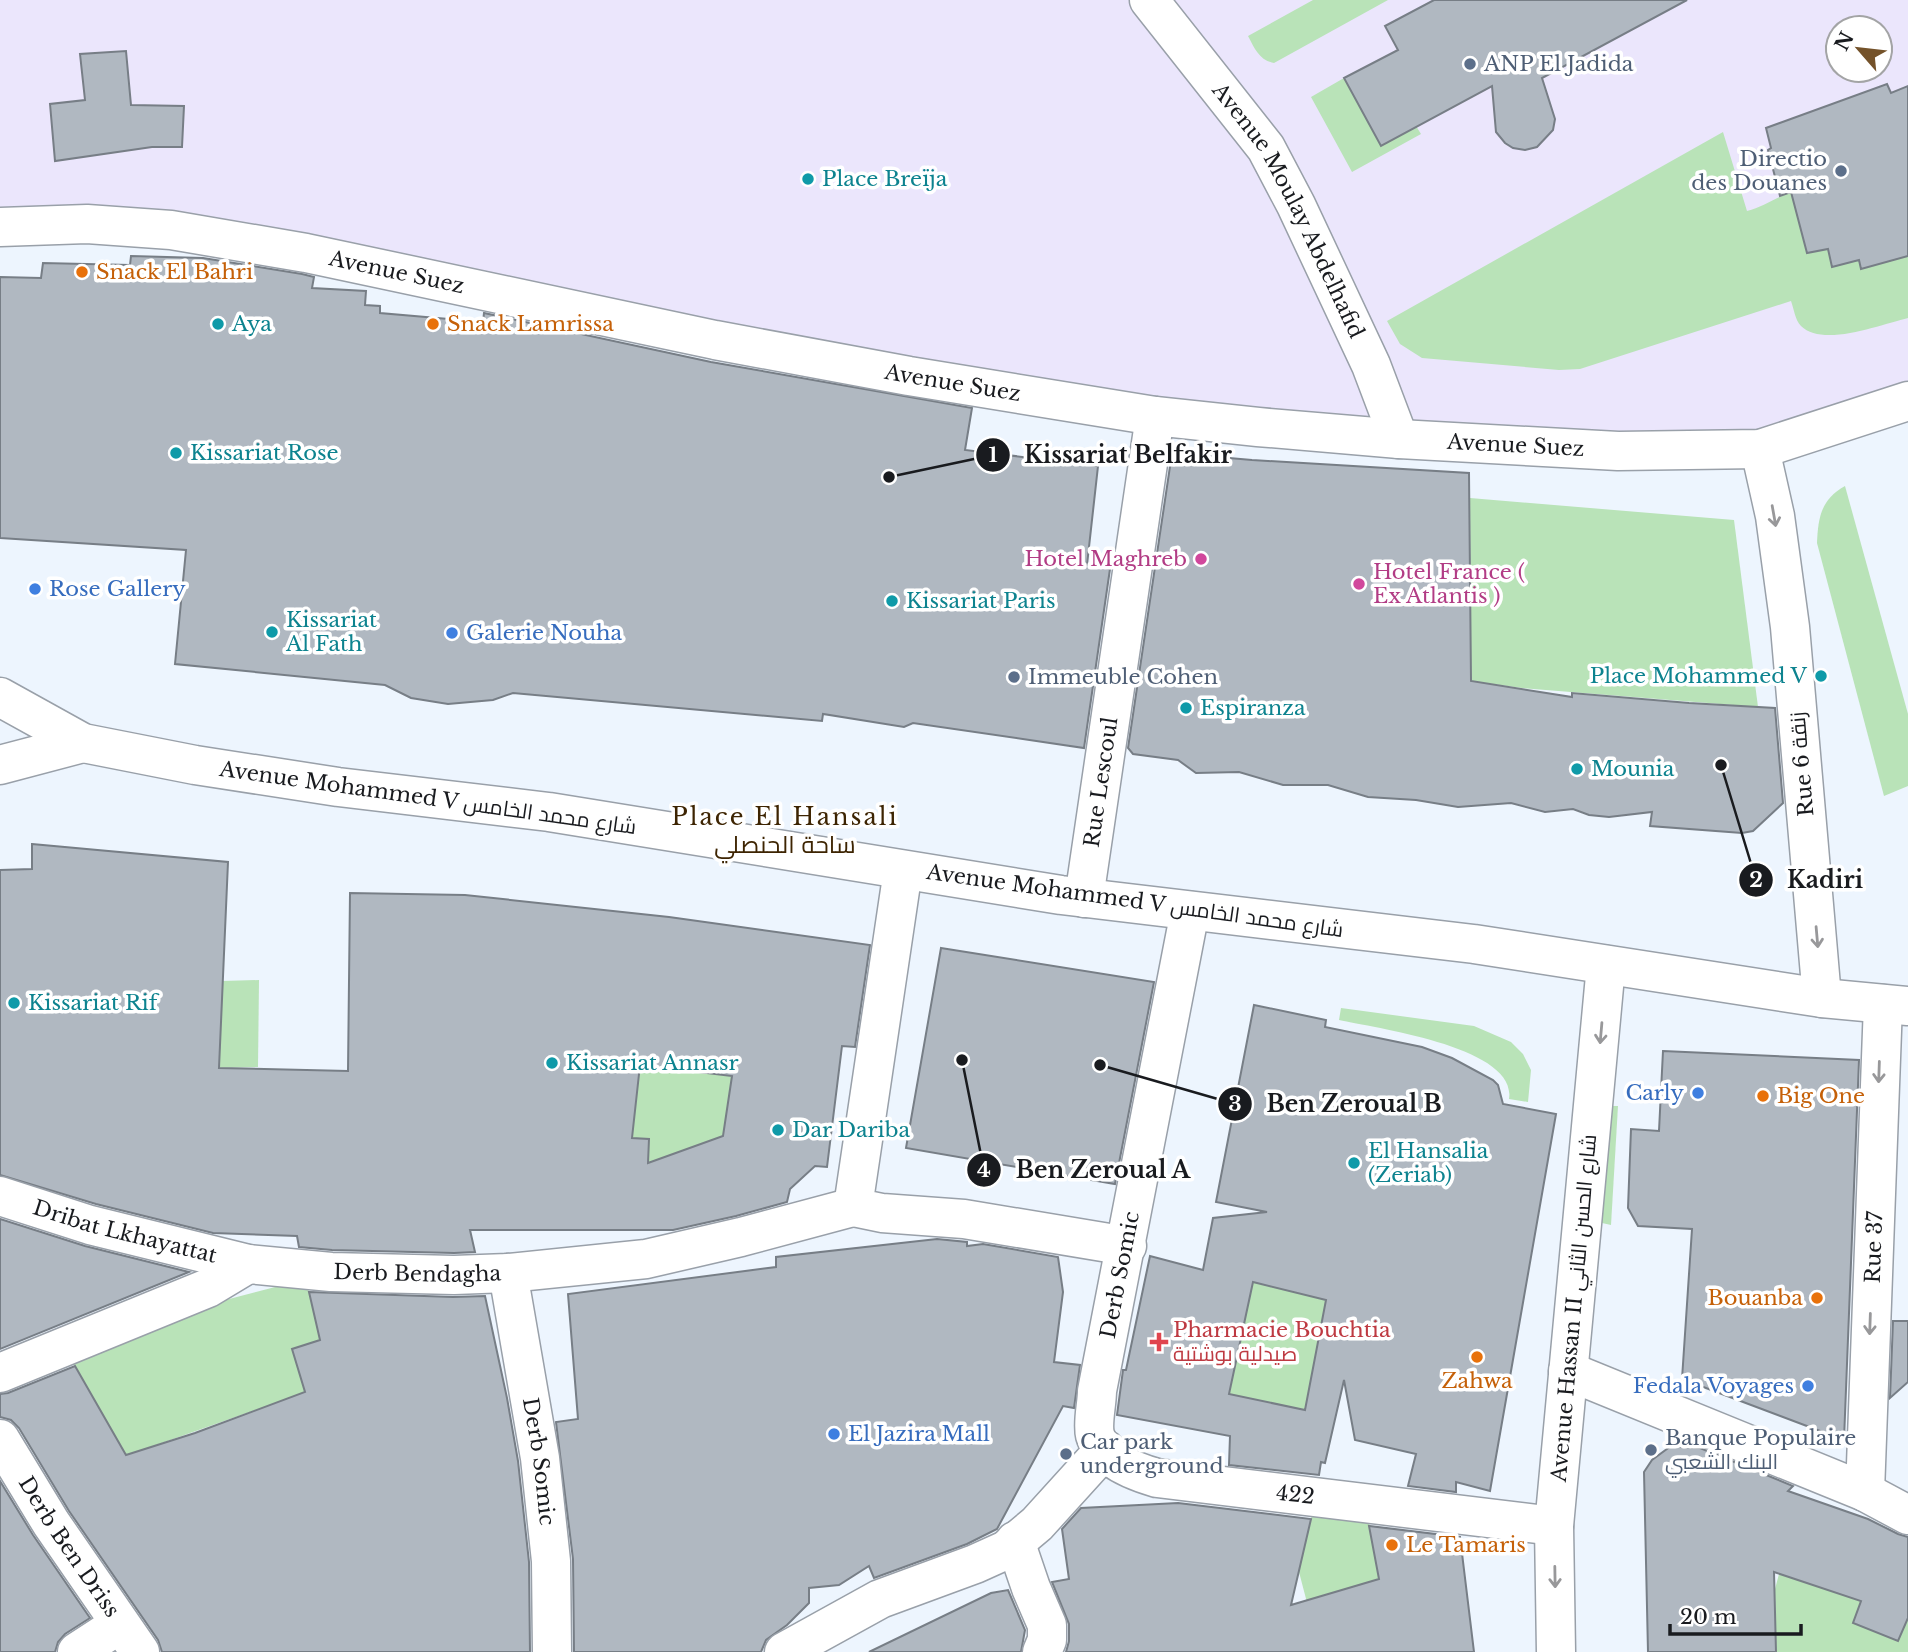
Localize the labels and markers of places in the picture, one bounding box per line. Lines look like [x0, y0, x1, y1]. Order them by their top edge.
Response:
place label: ANP El Jadida [1483, 51, 1634, 77]
marker: ANP El Jadida [1462, 56, 1478, 72]
place label: Directio des Douanes [1691, 146, 1827, 196]
marker: Directio des Douanes [1833, 163, 1849, 179]
place label: Place Breïja [822, 166, 948, 192]
marker: Place Breïja [800, 171, 816, 187]
place label: Snack El Bahri [96, 259, 253, 285]
marker: Snack El Bahri [74, 264, 90, 280]
place label: Aya [231, 311, 272, 337]
place label: Snack Lamrissa [447, 311, 614, 337]
marker: Aya [210, 316, 226, 332]
marker: Snack Lamrissa [425, 316, 441, 332]
callout: Kissariat Belfakir [975, 433, 1247, 477]
place label: Kissariat Rose [190, 440, 339, 466]
marker: Kissariat Rose [168, 445, 184, 461]
place label: Hotel Maghreb [1024, 546, 1187, 572]
marker: Hotel Maghreb [1193, 551, 1209, 567]
place label: Hotel France ( Ex Atlantis ) [1373, 559, 1525, 609]
place label: Rose Gallery [49, 576, 186, 602]
marker: Hotel France ( Ex Atlantis ) [1351, 576, 1367, 592]
marker: Rose Gallery [27, 581, 43, 597]
place label: Kissariat Paris [906, 588, 1056, 614]
marker: Kissariat Paris [884, 593, 900, 609]
place label: Kissariat Al Fath [285, 607, 377, 657]
place label: Galerie Nouha [466, 620, 623, 646]
marker: Kissariat Al Fath [264, 624, 280, 640]
marker: Galerie Nouha [444, 625, 460, 641]
place label: Place Mohammed V [1590, 663, 1808, 689]
place label: Immeuble Cohen [1028, 664, 1218, 690]
marker: Place Mohammed V [1813, 668, 1829, 684]
marker: Immeuble Cohen [1006, 669, 1022, 685]
place label: Espiranza [1200, 695, 1306, 721]
marker: Espiranza [1178, 700, 1194, 716]
place label: Mounia [1591, 756, 1675, 782]
marker: Mounia [1569, 761, 1585, 777]
callout: Kadiri [1738, 858, 1878, 902]
place label: Kissariat Rif [28, 990, 160, 1016]
marker: Kissariat Rif [6, 995, 22, 1011]
place label: Kissariat Annasr [566, 1050, 739, 1076]
marker: Kissariat Annasr [544, 1055, 560, 1071]
place label: Carly [1625, 1080, 1685, 1106]
callout: Ben Zeroual B [1217, 1082, 1455, 1126]
place label: Big One [1777, 1083, 1865, 1109]
marker: Carly [1690, 1085, 1706, 1101]
marker: Big One [1755, 1088, 1771, 1104]
place label: Dar Dariba [792, 1117, 911, 1143]
marker: Dar Dariba [770, 1122, 786, 1138]
place label: El Hansalia (Zeriab) [1368, 1138, 1489, 1188]
callout: Ben Zeroual A [966, 1148, 1204, 1192]
marker: El Hansalia (Zeriab) [1346, 1155, 1362, 1171]
place label: Bouanba [1708, 1285, 1803, 1311]
marker: Bouanba [1809, 1290, 1825, 1306]
place label: Pharmacie Bouchtia صيدلية بوشتية [1173, 1317, 1391, 1367]
marker: Pharmacie Bouchtia صيدلية بوشتية [1151, 1334, 1167, 1350]
marker: Zahwa [1469, 1349, 1485, 1365]
place label: Zahwa [1441, 1368, 1513, 1394]
place label: Fedala Voyages [1633, 1373, 1794, 1399]
marker: Fedala Voyages [1800, 1378, 1816, 1394]
place label: El Jazira Mall [848, 1421, 990, 1447]
place label: Banque Populaire البنك الشعبي [1665, 1425, 1856, 1478]
marker: El Jazira Mall [826, 1426, 842, 1442]
place label: Car park underground [1080, 1429, 1224, 1479]
marker: Banque Populaire البنك الشعبي [1643, 1442, 1659, 1458]
marker: Car park underground [1058, 1446, 1074, 1462]
place label: Le Tamaris [1406, 1532, 1526, 1558]
marker: Le Tamaris [1384, 1537, 1400, 1553]

